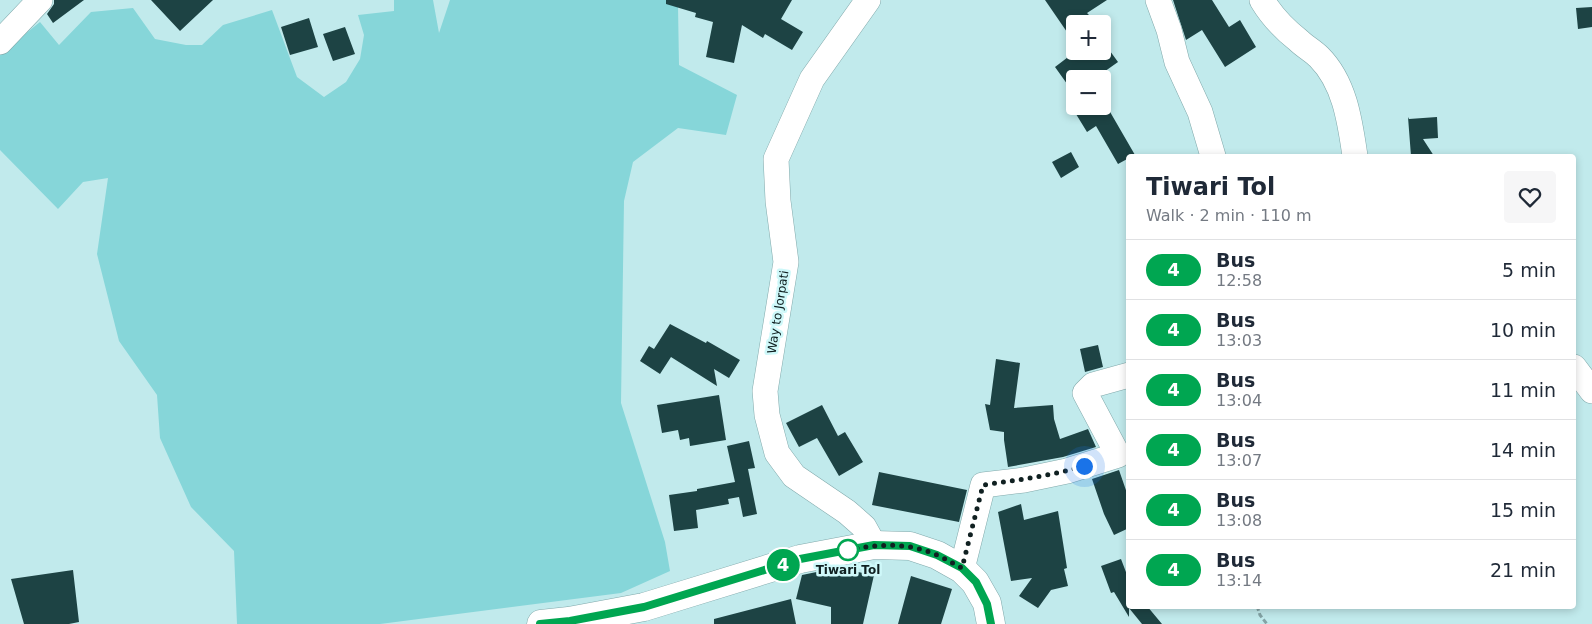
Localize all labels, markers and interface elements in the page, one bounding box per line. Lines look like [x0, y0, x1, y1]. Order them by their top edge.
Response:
map controls [1066, 15, 1111, 115]
button: + [1066, 15, 1111, 60]
button: − [1066, 70, 1111, 115]
button: heart [1504, 171, 1556, 223]
text: Tiwari Tol [1146, 173, 1275, 201]
text: Walk · 2 min · 110 m [1146, 206, 1311, 225]
text: Bus [1216, 249, 1255, 271]
text: 4 [1167, 259, 1180, 280]
text: 5 min [1502, 259, 1556, 281]
street label: Way to Jorpati [765, 269, 791, 355]
text: 12:58 [1216, 271, 1262, 290]
text: Bus [1216, 309, 1255, 331]
text: 4 [1167, 319, 1180, 340]
text: 10 min [1490, 319, 1556, 341]
text: 13:03 [1216, 331, 1262, 350]
text: Bus [1216, 369, 1255, 391]
text: 4 [1167, 379, 1180, 400]
text: 11 min [1490, 379, 1556, 401]
text: 13:04 [1216, 391, 1262, 410]
text: Bus [1216, 429, 1255, 451]
text: 4 [1167, 439, 1180, 460]
text: 14 min [1490, 439, 1556, 461]
text: 13:07 [1216, 451, 1262, 470]
your location [1072, 454, 1097, 479]
text: Bus [1216, 489, 1255, 511]
text: 4 [1167, 499, 1180, 520]
text: 15 min [1490, 499, 1556, 521]
text: 13:08 [1216, 511, 1262, 530]
marker: Tiwari Tol [837, 539, 859, 561]
line badge: 4 [767, 549, 799, 581]
text: Bus [1216, 549, 1255, 571]
text: 4 [777, 554, 789, 575]
text: 4 [1167, 559, 1180, 580]
text: 21 min [1490, 559, 1556, 581]
place label: Tiwari Tol [816, 563, 880, 577]
text: 13:14 [1216, 571, 1262, 590]

